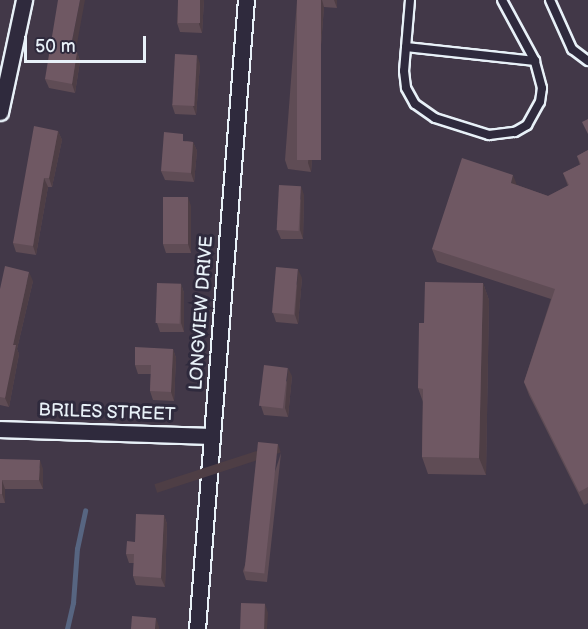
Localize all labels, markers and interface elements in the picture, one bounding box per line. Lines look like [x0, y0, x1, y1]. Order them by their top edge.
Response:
scale bar [27, 24, 148, 62]
text: 50 m [35, 36, 76, 57]
street label: LONGVIEW DRIVE [186, 235, 218, 391]
street label: BRILES STREET [38, 400, 176, 426]

